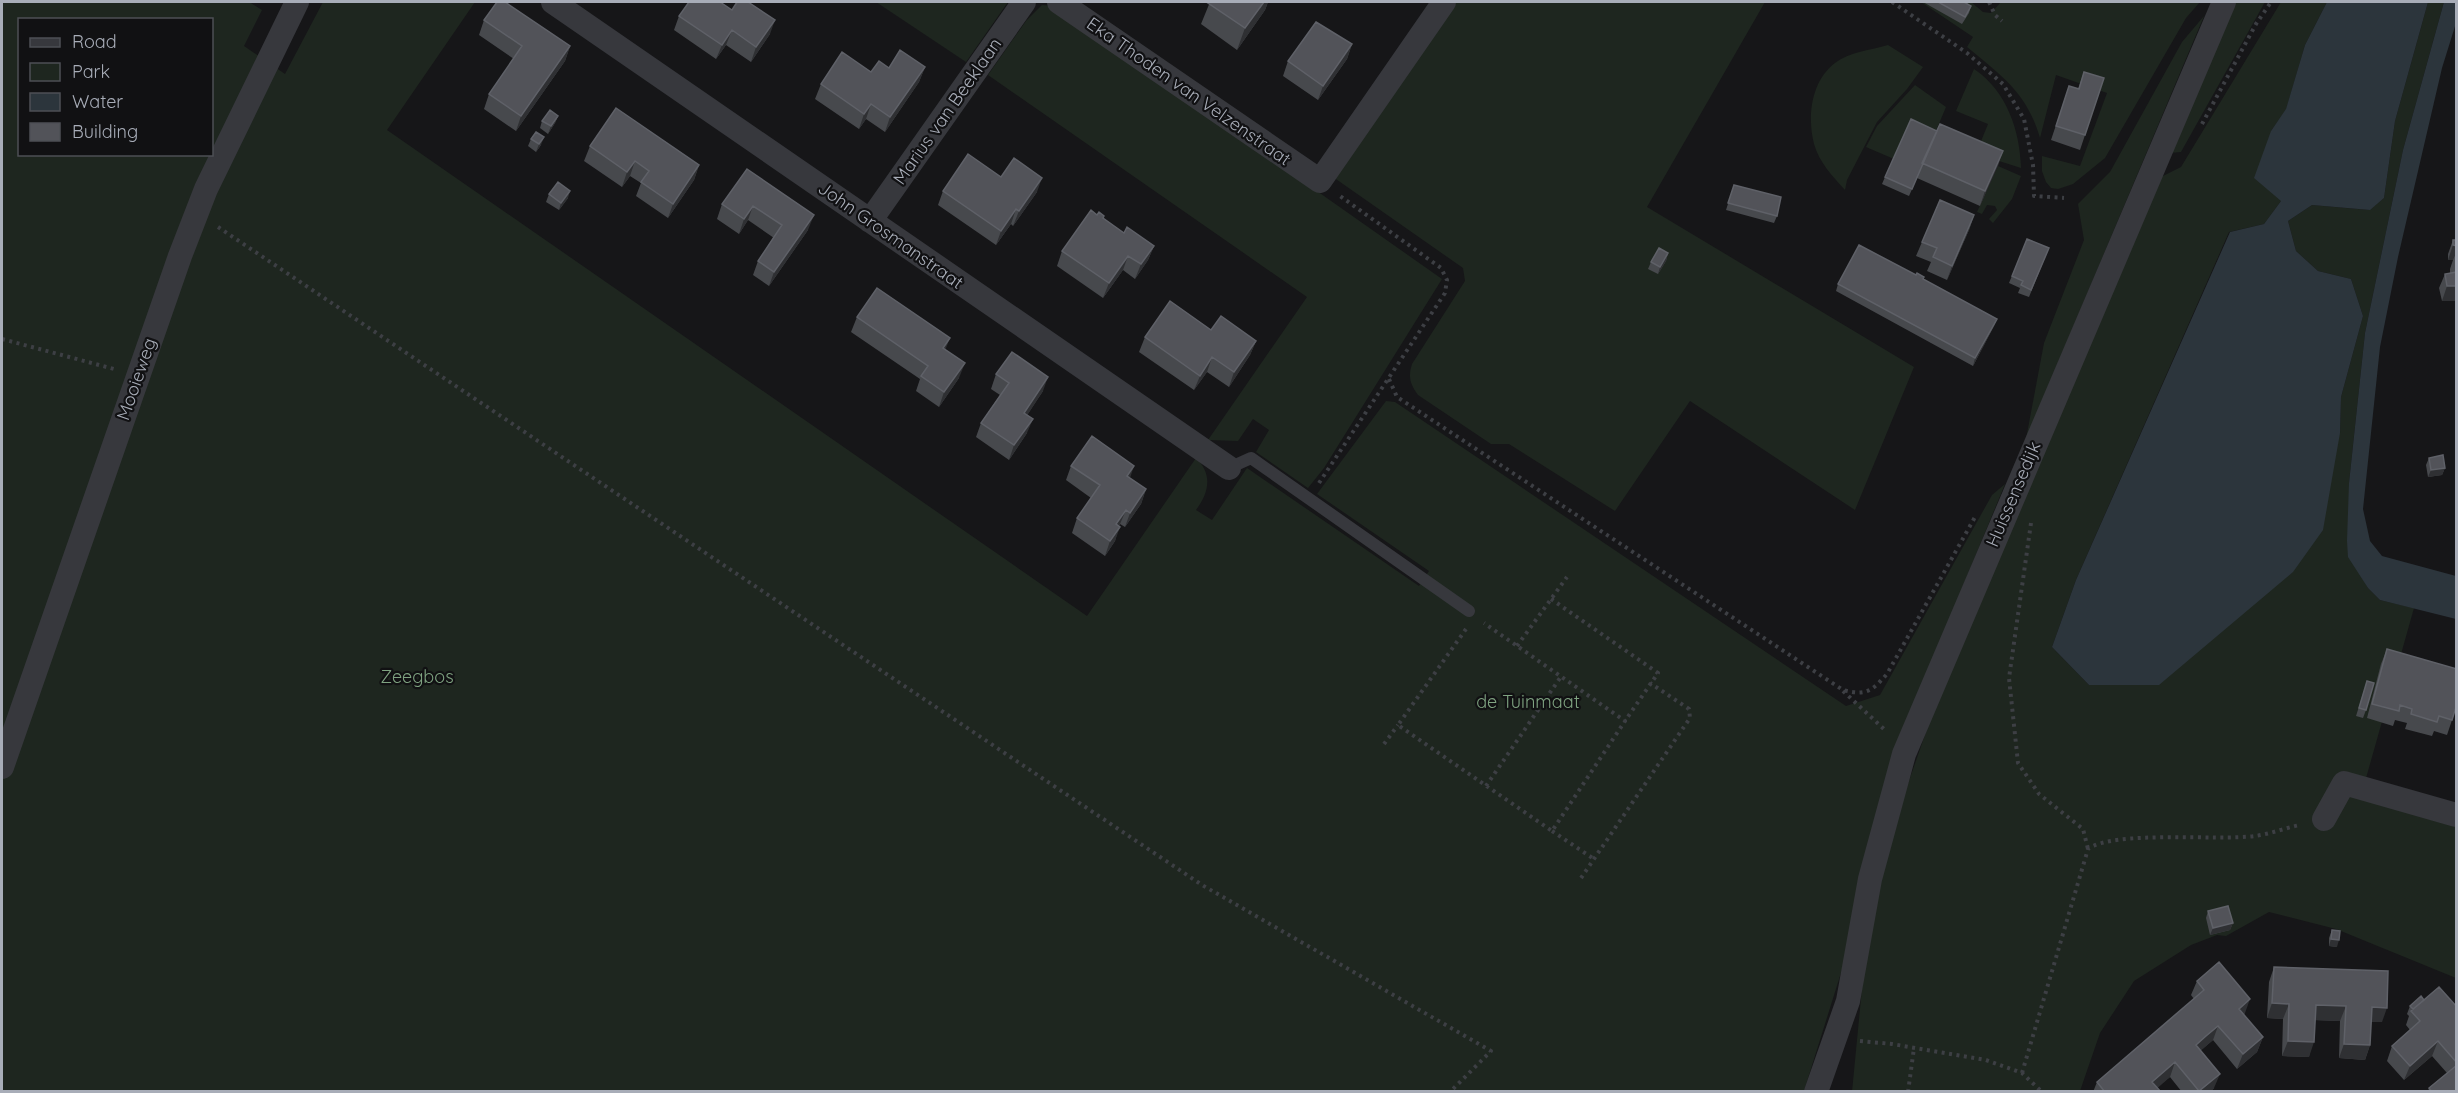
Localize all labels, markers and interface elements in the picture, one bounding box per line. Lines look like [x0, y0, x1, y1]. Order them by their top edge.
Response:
street label: Eka Thoden van Velzenstraat [1082, 12, 1296, 170]
legend [18, 18, 213, 156]
text: Road [72, 30, 117, 53]
street label: Marius van Beeklaan [888, 33, 1006, 189]
text: Park [72, 60, 110, 83]
text: Water [72, 90, 123, 113]
text: Building [72, 120, 138, 143]
street label: John Grosmanstraat [814, 176, 968, 294]
street label: Mooieweg [111, 335, 161, 423]
street label: Huissensedijk [1980, 438, 2046, 550]
park label: Zeegbos [380, 665, 454, 688]
park label: de Tuinmaat [1476, 690, 1580, 713]

